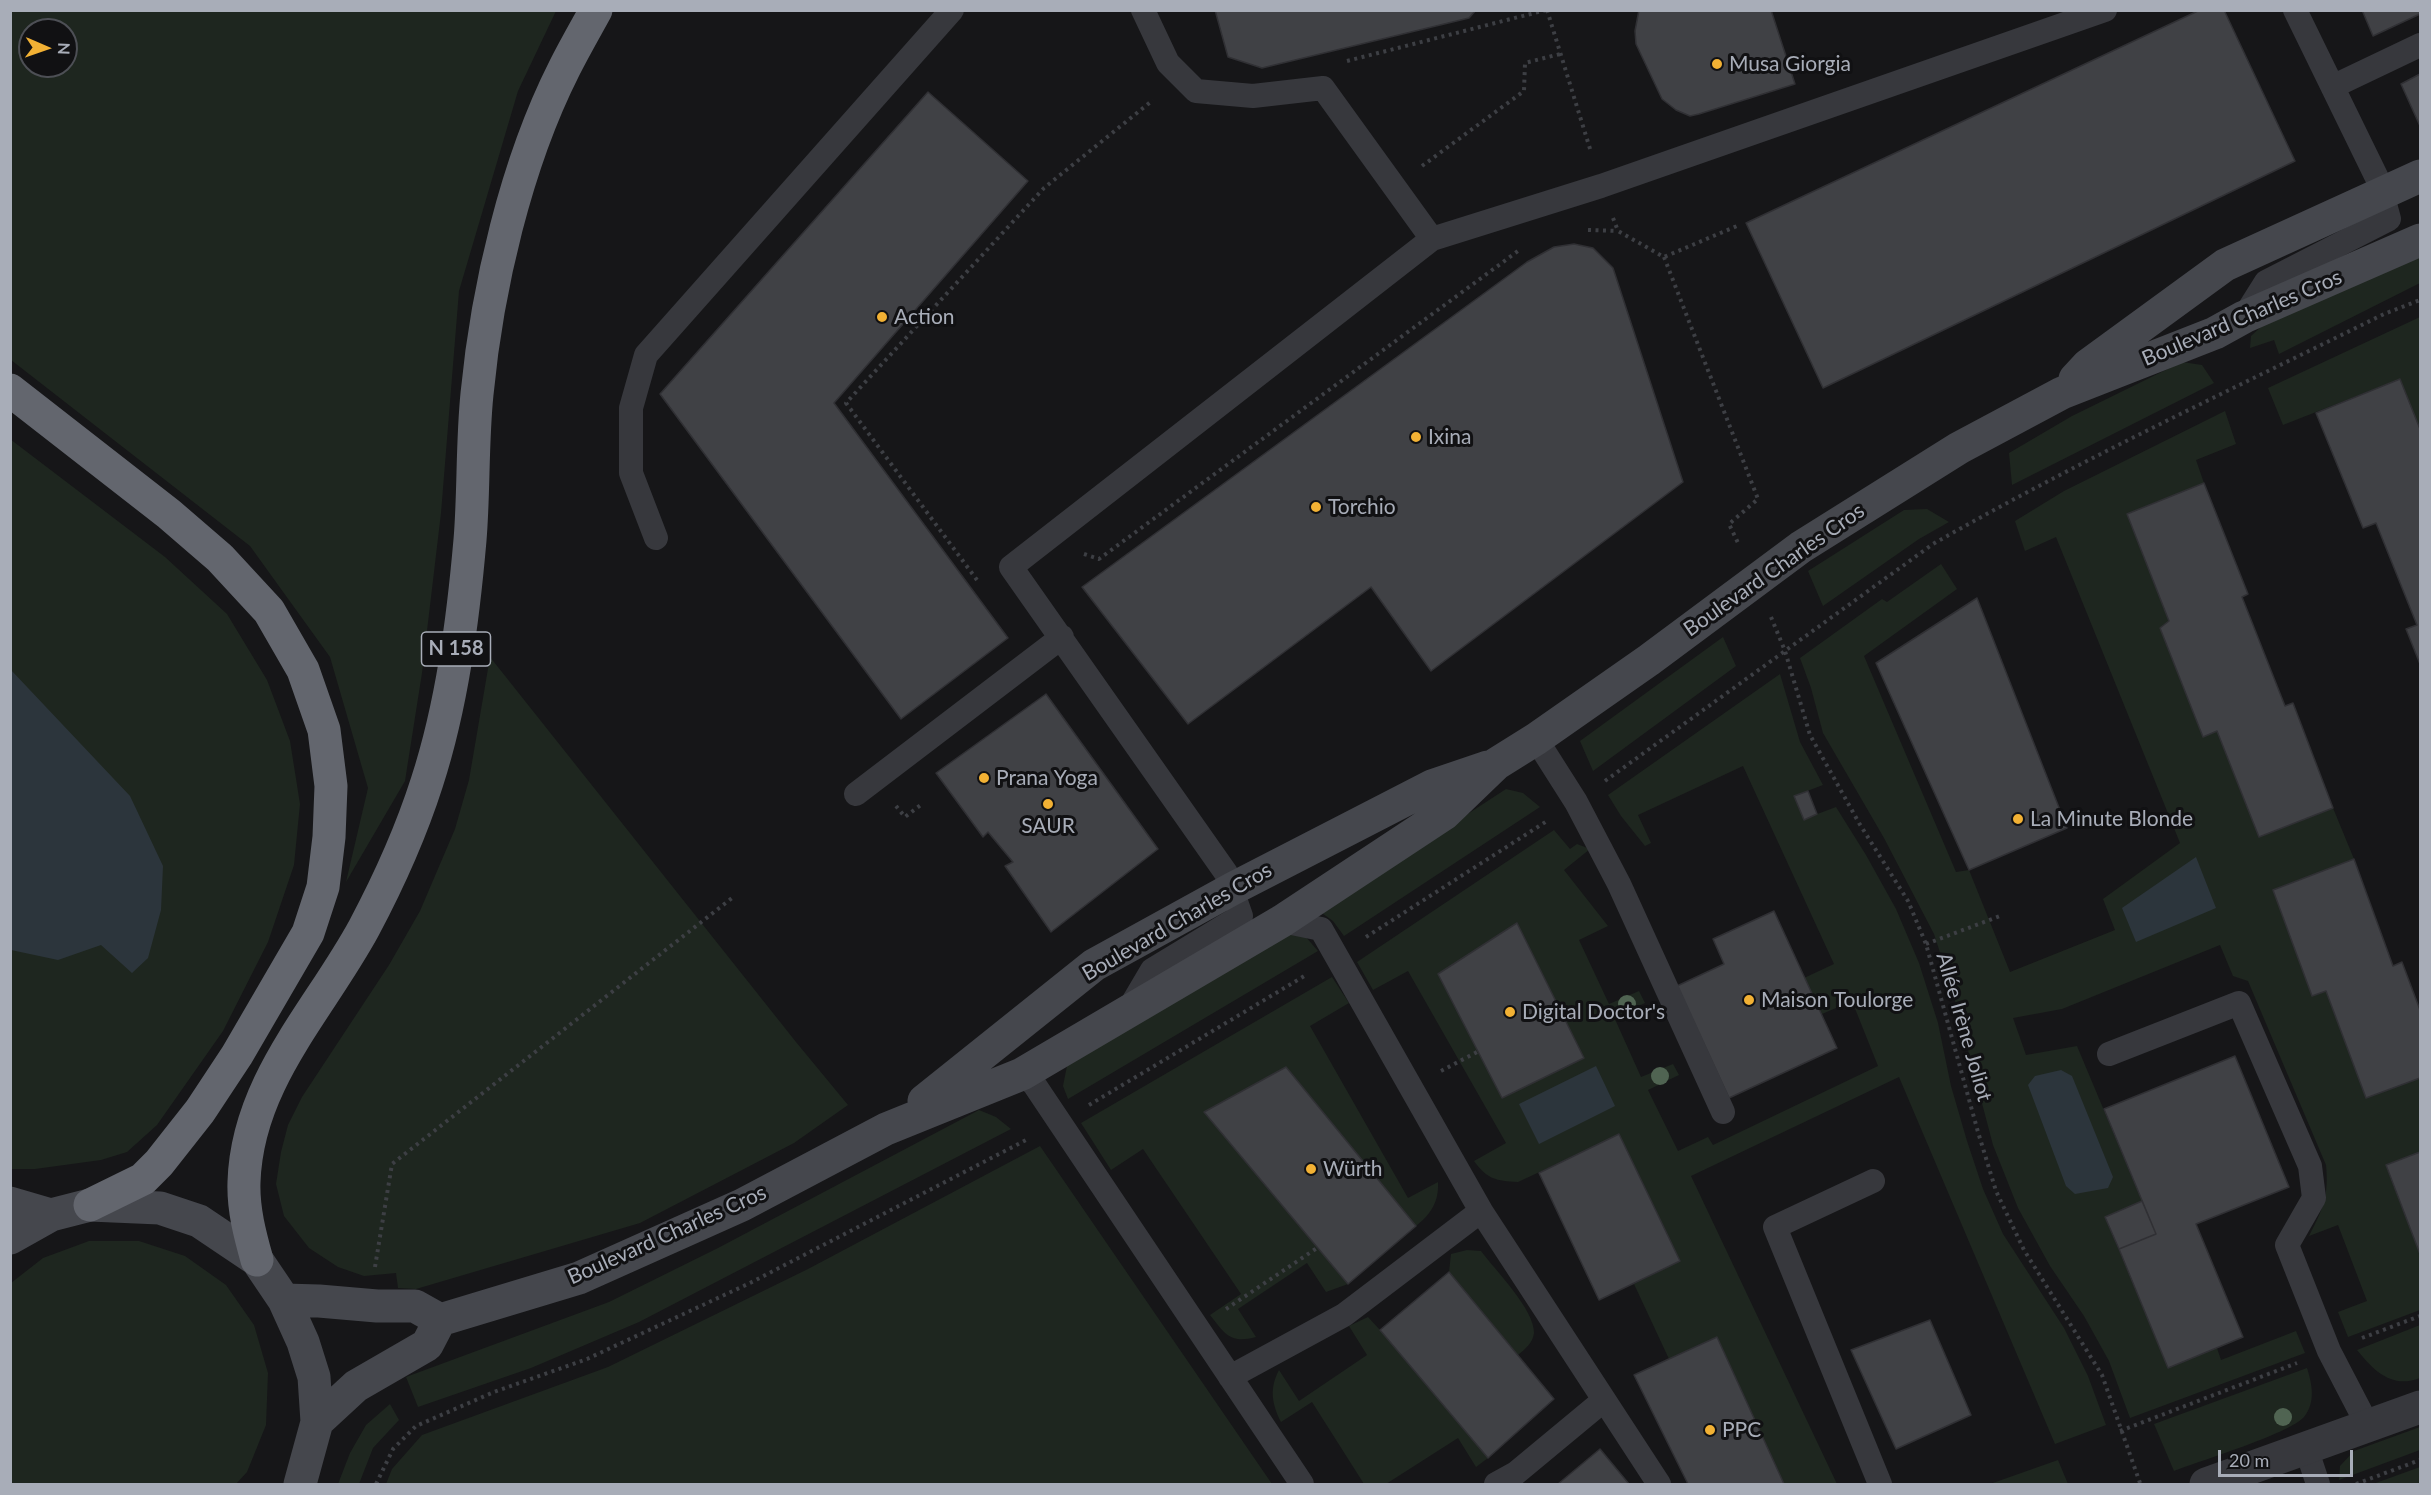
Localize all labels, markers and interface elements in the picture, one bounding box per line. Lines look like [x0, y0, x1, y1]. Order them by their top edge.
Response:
north arrow [18, 18, 78, 78]
text: N [55, 42, 74, 55]
place label: Musa Giorgia [1729, 51, 1851, 77]
marker: Musa Giorgia [1710, 57, 1724, 71]
street label: Boulevard Charles Cros [2138, 264, 2346, 372]
place label: Action [894, 304, 955, 330]
marker: Action [875, 310, 889, 324]
place label: Ixina [1428, 424, 1471, 450]
marker: Ixina [1409, 430, 1423, 444]
place label: Torchio [1328, 494, 1396, 520]
street label: Boulevard Charles Cros [1679, 498, 1869, 642]
marker: Torchio [1309, 500, 1323, 514]
road number: N 158 [422, 632, 490, 666]
place label: Prana Yoga [996, 765, 1098, 791]
marker: Prana Yoga [977, 771, 991, 785]
marker: SAUR [1041, 797, 1055, 811]
place label: La Minute Blonde [2030, 806, 2193, 832]
marker: La Minute Blonde [2011, 812, 2025, 826]
place label: SAUR [1021, 813, 1075, 839]
street label: Boulevard Charles Cros [1078, 857, 1276, 987]
street label: Allée Irène Joliot [1931, 950, 1997, 1104]
place label: Maison Toulorge [1761, 987, 1913, 1013]
marker: Maison Toulorge [1742, 993, 1756, 1007]
place label: Digital Doctor's [1522, 999, 1665, 1025]
marker: Digital Doctor's [1503, 1005, 1517, 1019]
place label: Würth [1323, 1156, 1383, 1182]
marker: Würth [1304, 1162, 1318, 1176]
street label: Boulevard Charles Cros [564, 1180, 770, 1290]
place label: PPC [1722, 1417, 1761, 1443]
marker: PPC [1703, 1423, 1717, 1437]
scale bar [2221, 1438, 2356, 1476]
text: 20 m [2229, 1449, 2269, 1471]

